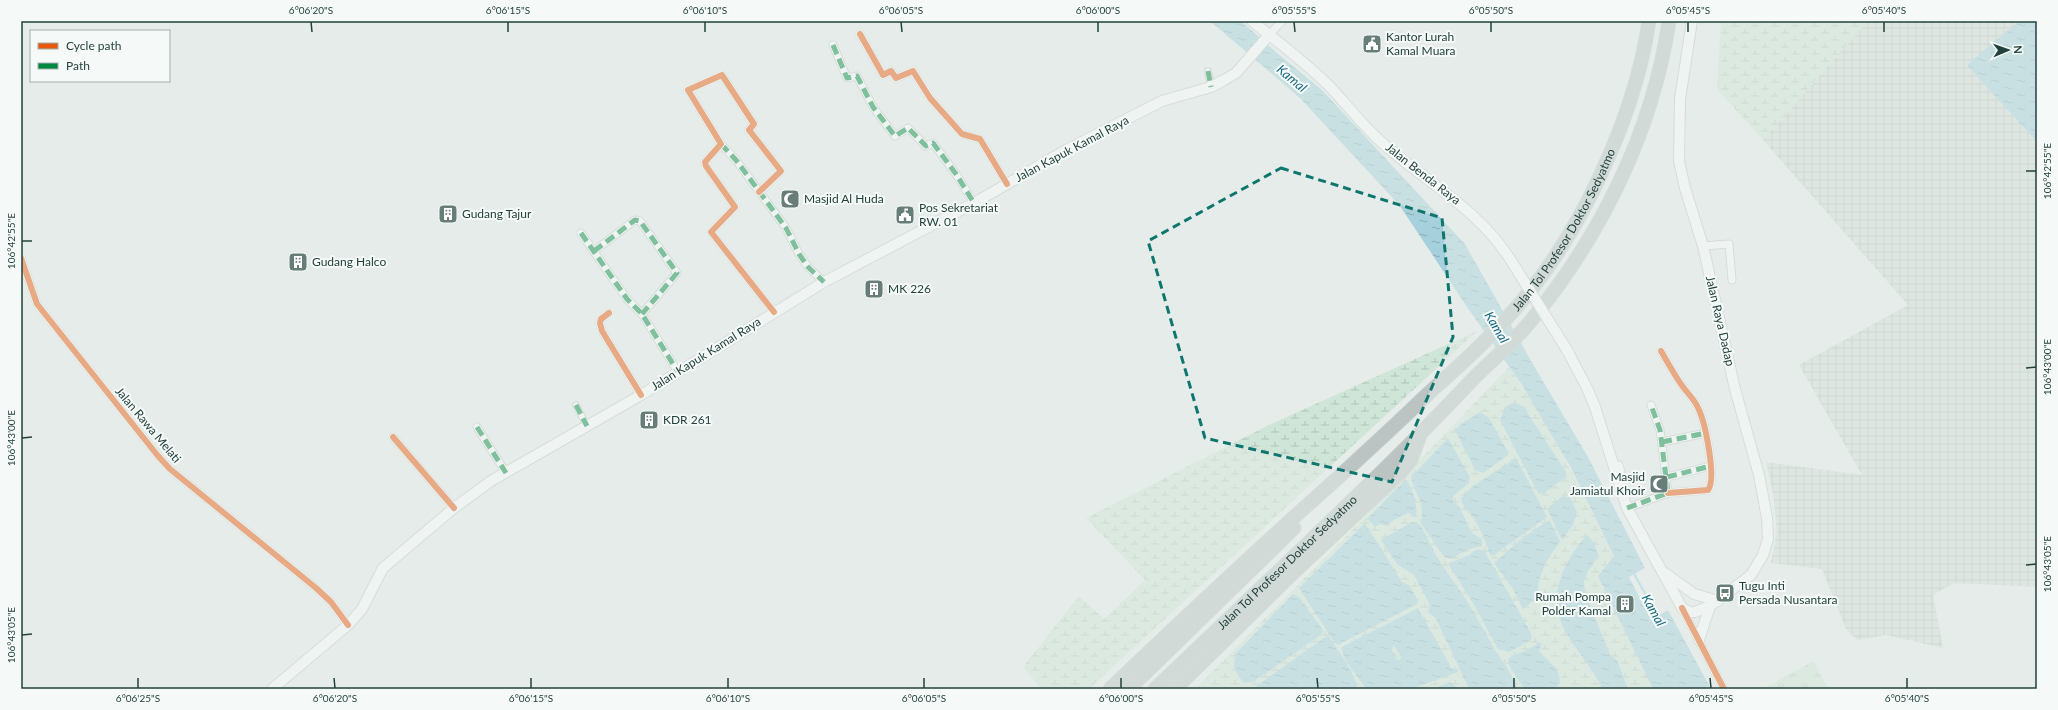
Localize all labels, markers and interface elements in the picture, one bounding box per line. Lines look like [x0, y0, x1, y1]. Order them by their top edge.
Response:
text: 6°06'20"S [289, 4, 333, 16]
text: 6°06'15"S [486, 4, 530, 16]
text: 6°06'10"S [683, 4, 727, 16]
text: 6°06'05"S [879, 4, 923, 16]
text: 6°06'00"S [1076, 4, 1120, 16]
text: 6°05'55"S [1272, 4, 1316, 16]
text: 6°05'50"S [1469, 4, 1513, 16]
text: 6°05'45"S [1666, 4, 1710, 16]
text: 6°05'40"S [1862, 4, 1906, 16]
place label: Kantor Lurah Kamal Muara [1386, 29, 1456, 58]
legend [30, 30, 170, 82]
north arrow [1988, 30, 2028, 70]
public building icon: Kantor Lurah Kamal Muara [1361, 33, 1383, 55]
text: Cycle path [66, 38, 121, 53]
text: N [2012, 45, 2025, 54]
text: Path [66, 58, 90, 73]
water label: Kamal [1274, 61, 1310, 95]
street label: Jalan Kapuk Kamal Raya [1012, 112, 1131, 185]
street label: Jalan Benda Raya [1383, 140, 1464, 208]
text: 106°42'55"E [2041, 143, 2053, 199]
street label: Jalan Tol Profesor Doktor Sedyatmo [1509, 146, 1618, 314]
mosque icon: Masjid Al Huda [779, 188, 801, 210]
place label: Masjid Al Huda [804, 191, 884, 206]
place label: Pos Sekretariat RW. 01 [919, 200, 999, 229]
building icon: Gudang Tajur [437, 203, 459, 225]
public building icon: Pos Sekretariat RW. 01 [894, 204, 916, 226]
place label: Gudang Tajur [462, 206, 532, 221]
text: 106°42'55"E [5, 213, 17, 269]
building icon: Gudang Halco [287, 251, 309, 273]
place label: Gudang Halco [312, 254, 386, 269]
street label: Jalan Raya Dadap [1703, 274, 1738, 368]
building icon: MK 226 [863, 278, 885, 300]
place label: MK 226 [888, 281, 931, 296]
water label: Kamal [1481, 308, 1513, 346]
street label: Jalan Kapuk Kamal Raya [648, 314, 763, 394]
text: 106°43'00"E [2041, 339, 2053, 395]
street label: Jalan Rawa Melati [112, 384, 185, 466]
building icon: KDR 261 [638, 409, 660, 431]
text: 106°43'00"E [5, 410, 17, 466]
place label: KDR 261 [663, 412, 712, 427]
place label: Masjid Jamiatul Khoir [1570, 469, 1646, 498]
mosque icon: Masjid Jamiatul Khoir [1648, 473, 1670, 495]
street label: Jalan Tol Profesor Doktor Sedyatmo [1214, 492, 1360, 632]
text: 106°43'05"E [2041, 536, 2053, 592]
place label: Tugu Inti Persada Nusantara [1739, 578, 1838, 607]
bus stop icon: Tugu Inti Persada Nusantara [1714, 582, 1736, 604]
place label: Rumah Pompa Polder Kamal [1535, 589, 1611, 618]
water label: Kamal [1639, 591, 1669, 629]
building icon: Rumah Pompa Polder Kamal [1614, 593, 1636, 615]
text: 106°43'05"E [5, 607, 17, 663]
text: 6°06'25"S [116, 692, 160, 704]
text: 6°06'20"S [313, 692, 357, 704]
text: 6°06'15"S [509, 692, 553, 704]
text: 6°06'10"S [706, 692, 750, 704]
text: 6°06'05"S [902, 692, 946, 704]
text: 6°06'00"S [1099, 692, 1143, 704]
text: 6°05'55"S [1296, 692, 1340, 704]
text: 6°05'50"S [1492, 692, 1536, 704]
text: 6°05'45"S [1689, 692, 1733, 704]
text: 6°05'40"S [1885, 692, 1929, 704]

